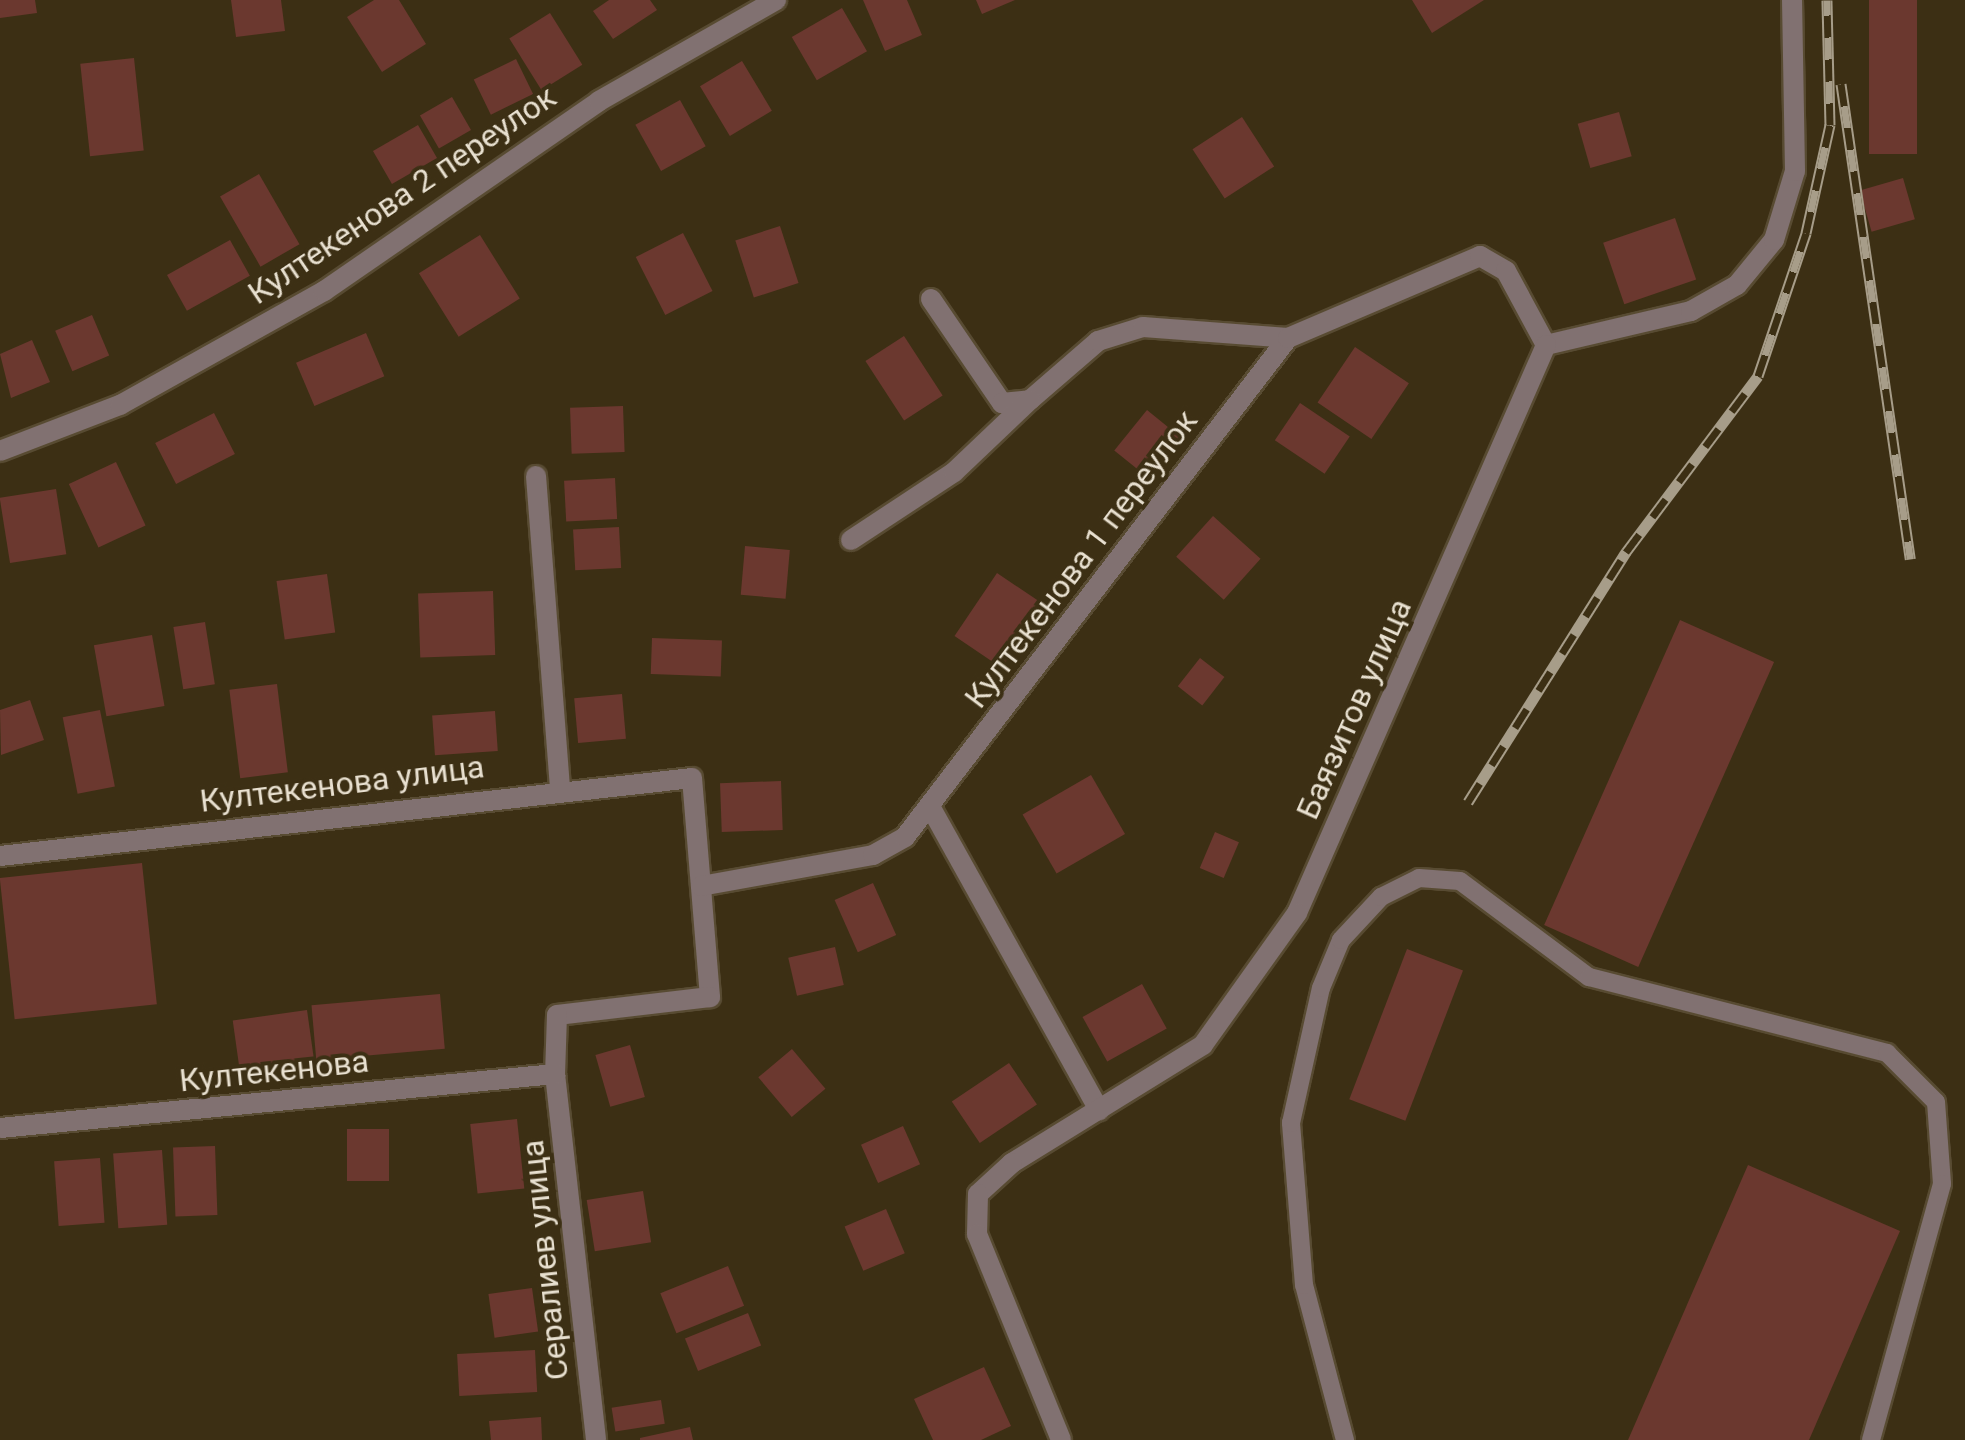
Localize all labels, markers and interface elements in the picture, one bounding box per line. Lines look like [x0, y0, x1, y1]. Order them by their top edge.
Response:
street label: Култекенова 2 переулок [241, 78, 563, 312]
street label: Култекенова 1 переулок [956, 402, 1206, 716]
street label: Баязитов улица [1288, 593, 1420, 825]
street label: Култекенова улица [198, 748, 486, 820]
street label: Култекенова [177, 1042, 371, 1100]
street label: Сералиев улица [513, 1138, 577, 1382]

